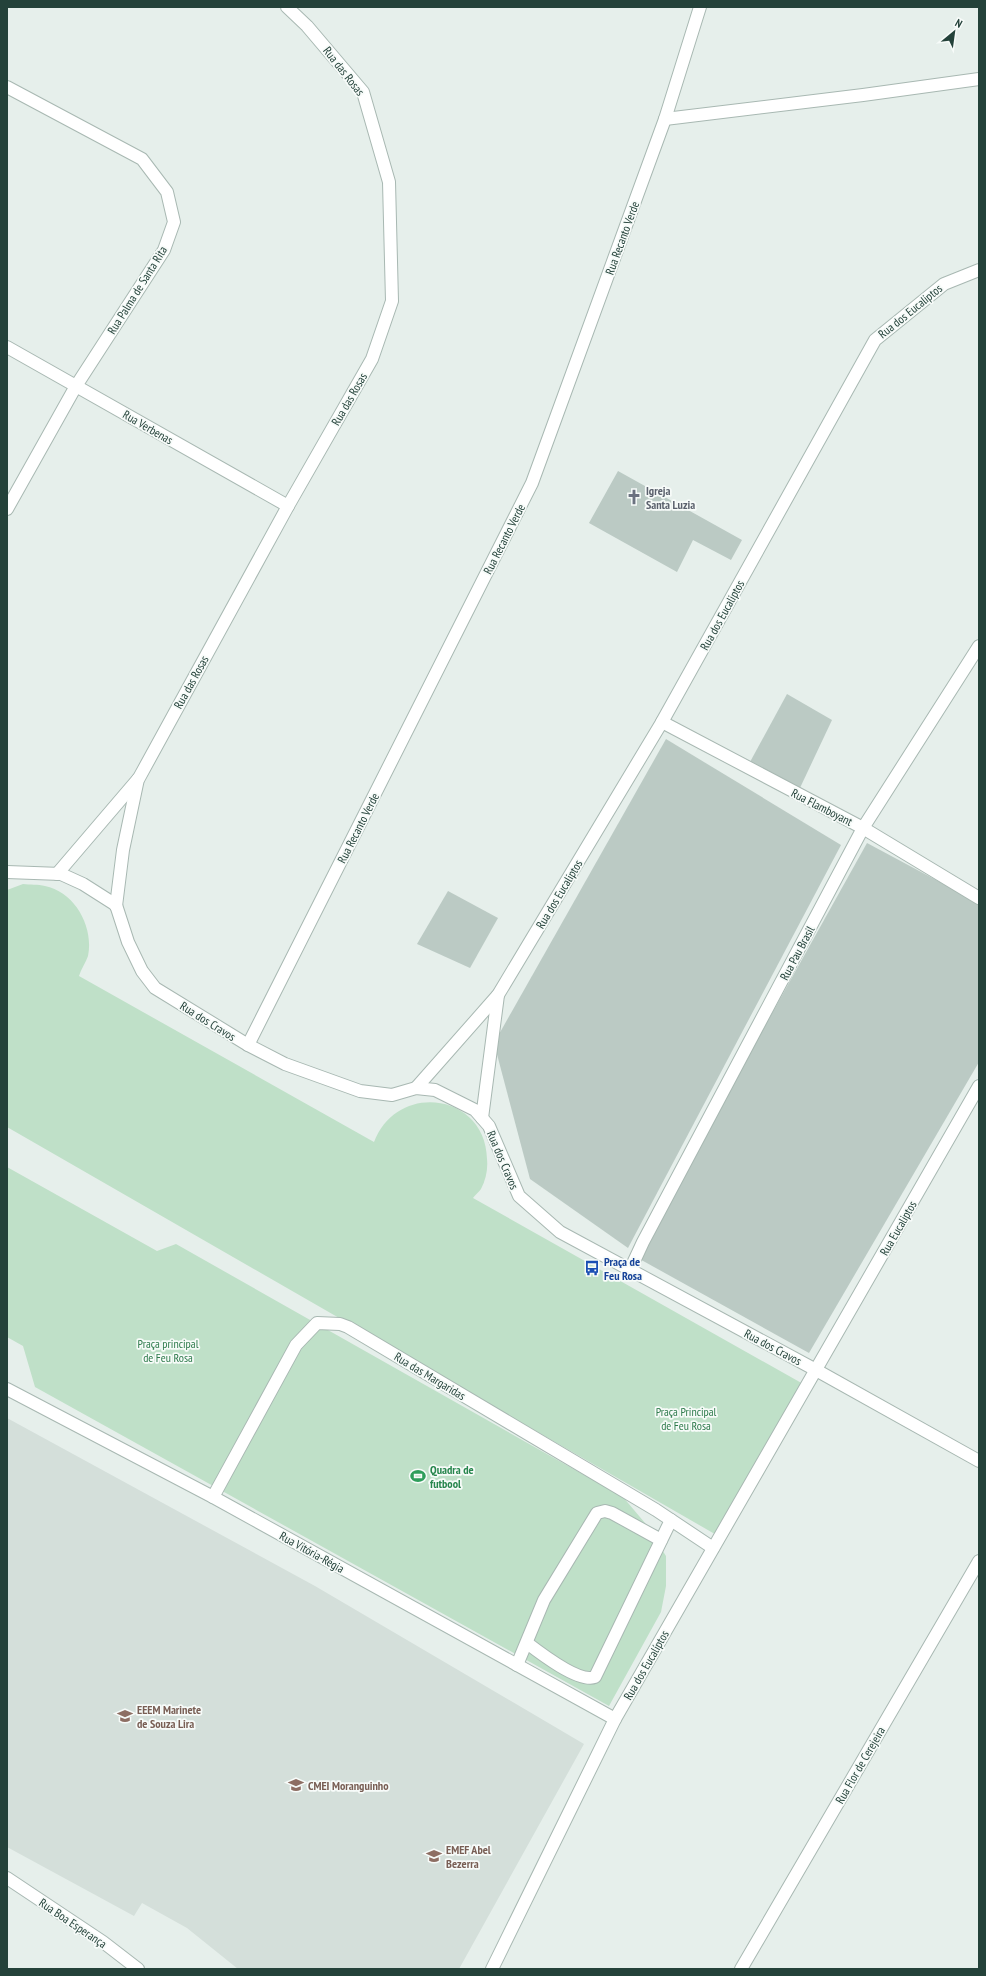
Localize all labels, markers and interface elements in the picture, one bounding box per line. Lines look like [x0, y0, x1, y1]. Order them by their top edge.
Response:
north arrow [934, 12, 974, 52]
text: N [953, 16, 965, 31]
street label: Rua das Rosas [320, 43, 368, 99]
street label: Rua Recanto Verde [602, 199, 642, 277]
street label: Rua Palma de Santa Rita [104, 243, 170, 337]
street label: Rua dos Eucaliptos [875, 281, 945, 341]
street label: Rua das Rosas [328, 370, 370, 428]
street label: Rua Verbenas [120, 407, 176, 447]
place label: Igreja Santa Luzia [646, 483, 695, 512]
church icon: Igreja Santa Luzia [625, 488, 643, 506]
street label: Rua Recanto Verde [480, 501, 528, 577]
street label: Rua dos Eucaliptos [697, 577, 747, 653]
street label: Rua das Rosas [170, 653, 212, 711]
street label: Rua Flamboyant [789, 785, 856, 829]
street label: Rua Recanto Verde [334, 790, 382, 866]
street label: Rua dos Eucaliptos [533, 857, 585, 931]
street label: Rua Pau Brasil [776, 923, 818, 983]
street label: Rua dos Cravos [177, 998, 239, 1044]
street label: Rua dos Cravos [484, 1128, 522, 1192]
street label: Rua Eucaliptos [876, 1198, 920, 1258]
place label: Praça de Feu Rosa [604, 1254, 642, 1283]
bus stop icon: Praça de Feu Rosa [583, 1259, 601, 1277]
street label: Rua dos Cravos [742, 1326, 804, 1368]
park label: Praça principal de Feu Rosa [138, 1336, 199, 1365]
street label: Rua das Margaridas [392, 1349, 468, 1403]
park label: Praça Principal de Feu Rosa [656, 1404, 717, 1433]
place label: Quadra de futbool [430, 1462, 474, 1491]
sports icon: Quadra de futbool [409, 1467, 427, 1485]
street label: Rua Vitória-Régia [277, 1528, 347, 1576]
street label: Rua dos Eucalíptos [620, 1628, 672, 1702]
place label: EEEM Marinete de Souza Lira [137, 1702, 201, 1731]
school or university icon: EEEM Marinete de Souza Lira [116, 1707, 134, 1725]
street label: Rua Flor de Cerejeira [832, 1724, 888, 1806]
school or university icon: CMEI Moranguinho [287, 1776, 305, 1794]
place label: CMEI Moranguinho [308, 1778, 389, 1793]
place label: EMEF Abel Bezerra [446, 1842, 491, 1871]
school or university icon: EMEF Abel Bezerra [425, 1847, 443, 1865]
street label: Rua Boa Esperança [36, 1895, 110, 1951]

